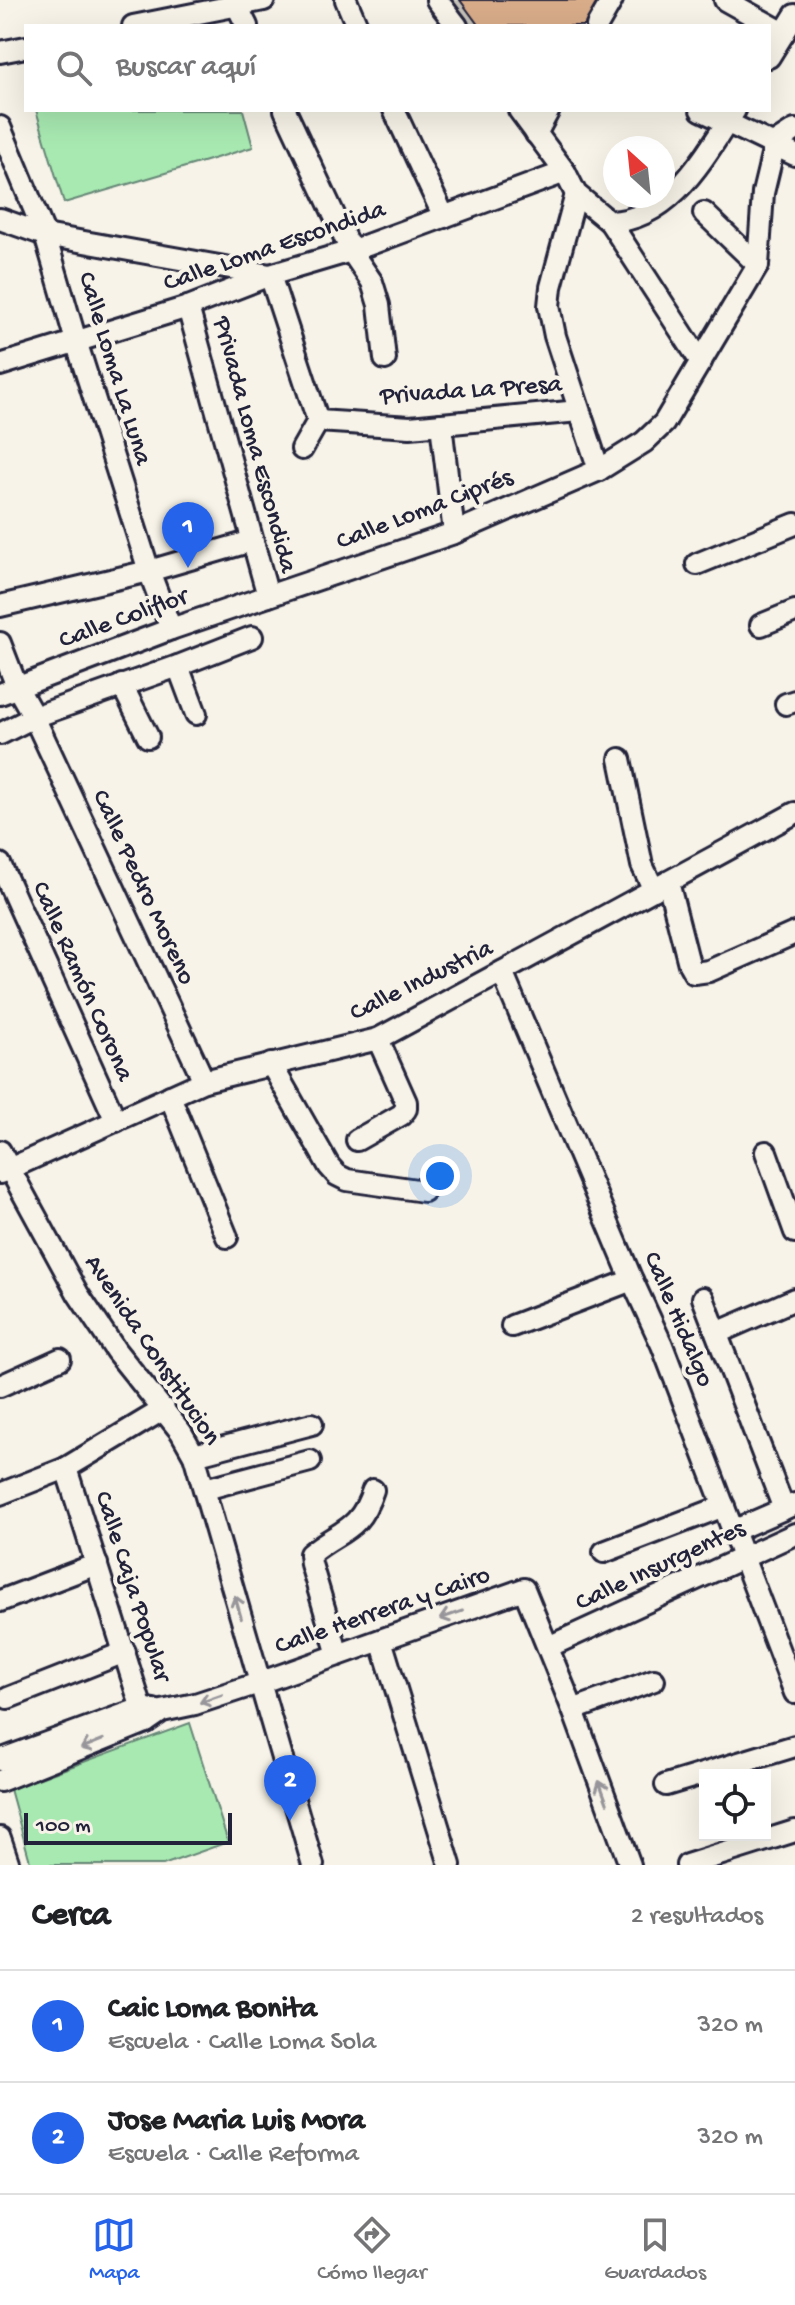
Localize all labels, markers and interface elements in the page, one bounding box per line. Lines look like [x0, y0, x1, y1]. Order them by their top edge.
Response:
search box [24, 24, 771, 112]
icon: search [52, 46, 96, 90]
text: Buscar aquí [116, 51, 256, 86]
north arrow [603, 136, 675, 208]
street label: Calle Loma Escondida [160, 195, 391, 301]
street label: Calle Loma La Luna [69, 269, 158, 471]
street label: Privada Loma Escondida [204, 313, 303, 578]
street label: Privada La Presa [378, 370, 564, 414]
street label: Calle Loma Ciprés [332, 463, 519, 559]
pin: 1 [162, 502, 214, 568]
street label: Calle Coliflor [55, 581, 195, 658]
street label: Calle Pedro Moreno [83, 786, 201, 990]
street label: Calle Ramón Corona [23, 877, 140, 1088]
street label: Calle Industria [346, 933, 500, 1030]
your location [420, 1156, 460, 1196]
street label: Calle Hidalgo [635, 1248, 719, 1392]
street label: Avenida Constitucion [76, 1250, 227, 1453]
street label: Calle Caja Popular [86, 1488, 177, 1689]
street label: Calle Insurgentes [571, 1514, 752, 1620]
street label: Calle Herrera y Cairo [271, 1561, 495, 1663]
one-way arrow [230, 1595, 245, 1621]
one-way arrow [438, 1609, 463, 1624]
one-way arrow [199, 1692, 224, 1707]
one-way arrow [80, 1738, 105, 1752]
pin: 2 [264, 1755, 316, 1821]
map controls [699, 1769, 771, 1841]
button: locate [699, 1769, 771, 1841]
one-way arrow [595, 1780, 609, 1805]
scale bar [24, 1809, 232, 1845]
text: 100 m [36, 1814, 91, 1840]
text: Cerca [32, 1897, 110, 1937]
text: 2 resultados [631, 1902, 763, 1933]
text: Caic Loma Bonita [108, 1993, 317, 2028]
text: 1 [53, 2011, 63, 2042]
text: 320 m [697, 2011, 763, 2042]
text: Escuela · Calle Loma Sola [108, 2028, 376, 2059]
text: Jose Maria Luis Mora [108, 2105, 365, 2140]
text: 2 [52, 2123, 64, 2154]
text: 320 m [697, 2123, 763, 2154]
text: Escuela · Calle Reforma [108, 2140, 359, 2171]
tab: Mapa [89, 2213, 139, 2287]
tab: Cómo llegar [317, 2213, 426, 2287]
tab: Guardados [604, 2213, 706, 2287]

